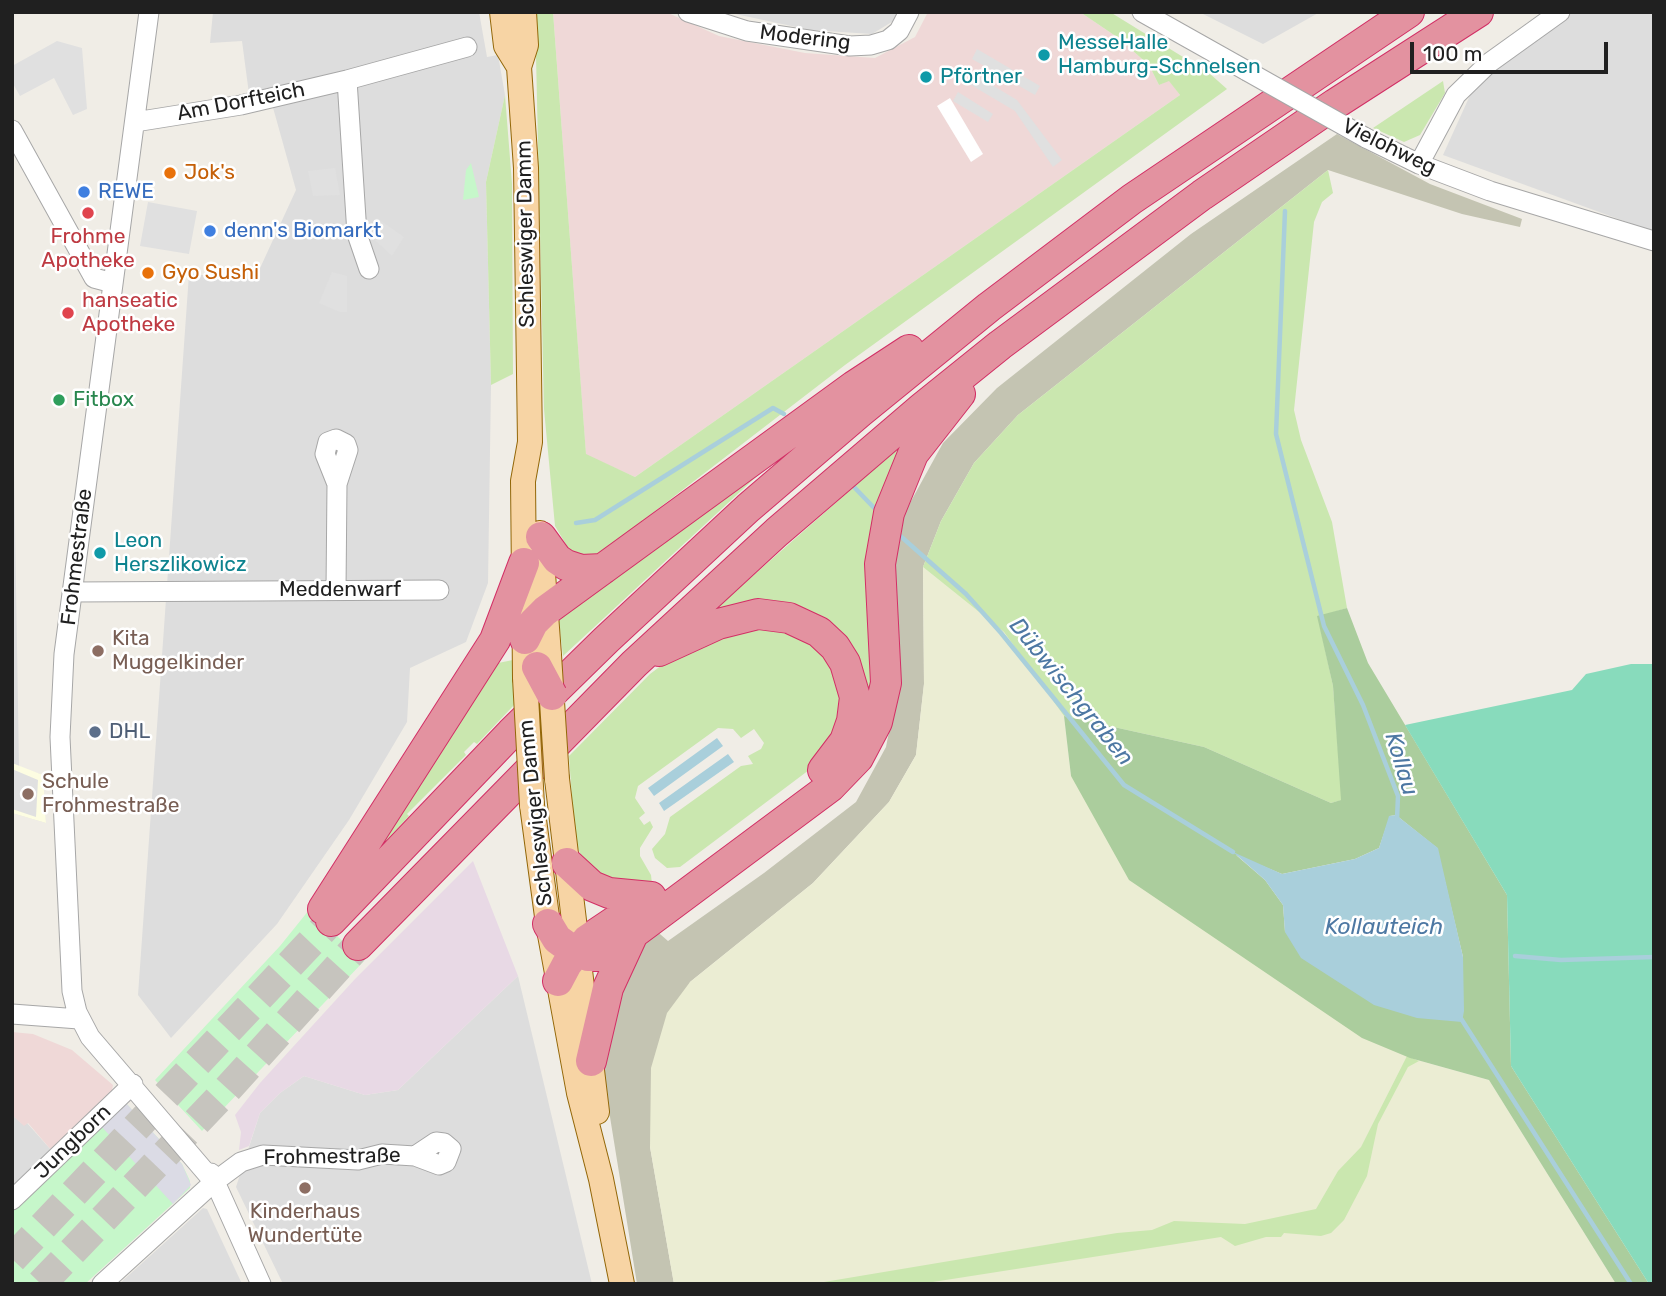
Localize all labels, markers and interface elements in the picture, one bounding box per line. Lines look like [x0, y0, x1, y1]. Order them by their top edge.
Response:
street label: Modering [758, 20, 852, 56]
scale bar [1414, 28, 1612, 72]
place label: MesseHalle Hamburg-Schnelsen [1058, 30, 1261, 80]
text: 100 m [1423, 41, 1482, 66]
marker: MesseHalle Hamburg-Schnelsen [1036, 47, 1052, 63]
place label: Pförtner [940, 64, 1022, 90]
marker: Pförtner [918, 69, 934, 85]
street label: Am Dorfteich [175, 77, 307, 127]
street label: Vielohweg [1338, 113, 1440, 181]
street label: Schleswiger Damm [512, 140, 540, 328]
place label: Jok's [184, 160, 235, 186]
marker: Jok's [162, 165, 178, 181]
place label: REWE [98, 179, 154, 205]
marker: REWE [76, 184, 92, 200]
marker: Frohme Apotheke [80, 205, 96, 221]
place label: denn's Biomarkt [224, 218, 382, 244]
marker: denn's Biomarkt [202, 223, 218, 239]
place label: Frohme Apotheke [41, 224, 135, 274]
place label: Gyo Sushi [162, 260, 259, 286]
marker: Gyo Sushi [140, 265, 156, 281]
place label: hanseatic Apotheke [82, 288, 178, 338]
marker: hanseatic Apotheke [60, 305, 76, 321]
place label: Fitbox [73, 387, 134, 413]
marker: Fitbox [51, 392, 67, 408]
street label: Frohmestraße [56, 487, 98, 627]
place label: Leon Herszlikowicz [114, 528, 247, 578]
marker: Leon Herszlikowicz [92, 545, 108, 561]
street label: Meddenwarf [279, 577, 401, 603]
water label: Dübwischgraben [1003, 613, 1139, 771]
place label: Kita Muggelkinder [112, 626, 244, 676]
marker: Kita Muggelkinder [90, 643, 106, 659]
street label: Schleswiger Damm [514, 718, 558, 908]
place label: DHL [109, 719, 150, 745]
marker: DHL [87, 724, 103, 740]
water label: Kollau [1378, 729, 1424, 799]
place label: Schule Frohmestraße [42, 769, 179, 819]
marker: Schule Frohmestraße [20, 786, 36, 802]
water label: Kollauteich [1325, 913, 1443, 941]
street label: Jungborn [30, 1099, 116, 1185]
street label: Frohmestraße [263, 1143, 401, 1171]
marker: Kinderhaus Wundertüte [297, 1180, 313, 1196]
place label: Kinderhaus Wundertüte [247, 1199, 363, 1249]

